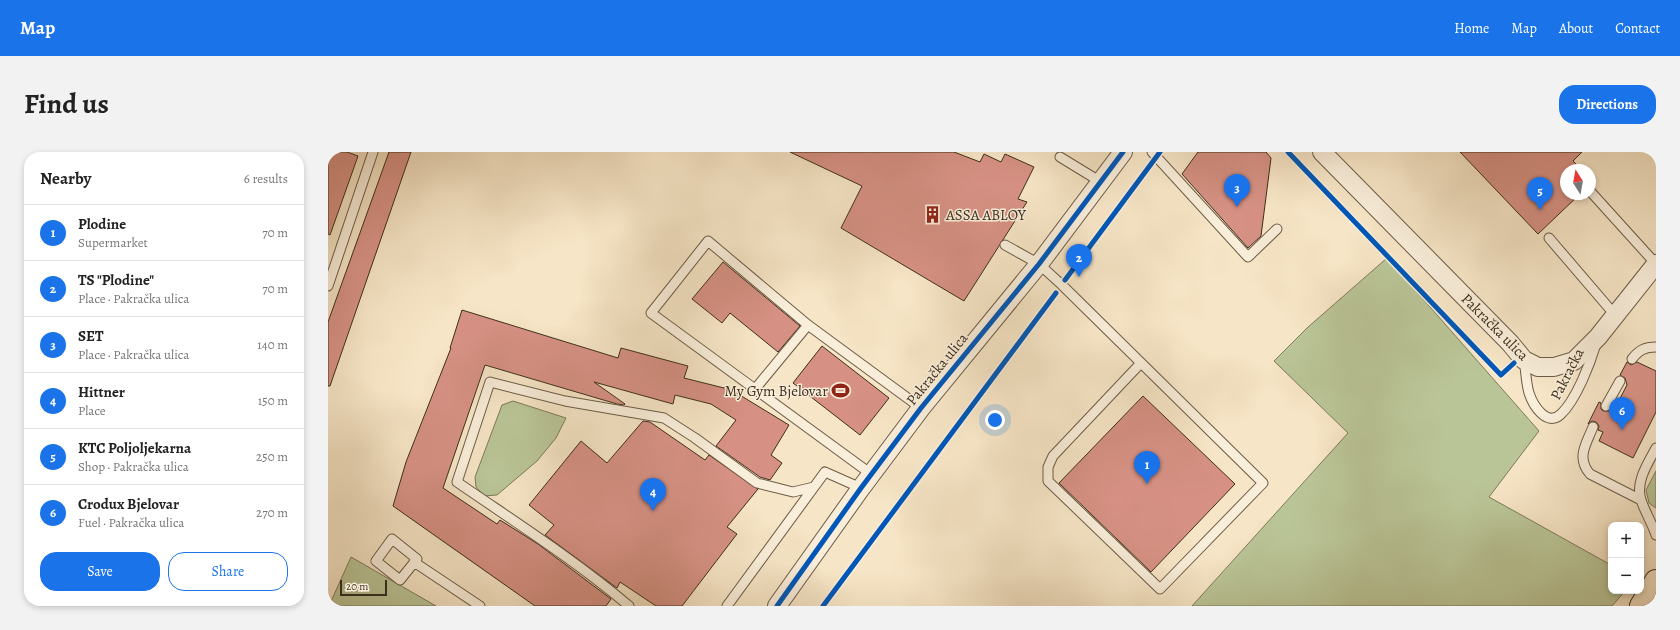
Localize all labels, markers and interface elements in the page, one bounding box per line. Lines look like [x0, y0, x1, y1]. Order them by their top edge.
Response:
text: Map [20, 15, 55, 41]
text: Home [1454, 19, 1489, 38]
text: Map [1511, 19, 1537, 38]
text: About [1559, 19, 1593, 38]
text: Contact [1615, 19, 1660, 38]
text: Find us [24, 85, 109, 123]
button: Directions [1559, 85, 1656, 124]
north arrow [1560, 164, 1596, 200]
text: Nearby [40, 167, 91, 190]
text: 6 results [244, 170, 288, 187]
pin: 3 [1224, 174, 1250, 207]
pin: 5 [1527, 177, 1553, 210]
building icon: ASSA ABLOY [923, 205, 943, 225]
place label: ASSA ABLOY [945, 205, 1027, 225]
text: Plodine [78, 214, 126, 234]
text: 1 [51, 224, 55, 241]
text: 70 m [262, 224, 288, 241]
text: Supermarket [78, 234, 148, 251]
pin: 2 [1066, 244, 1092, 277]
text: TS "Plodine" [78, 270, 154, 290]
text: 2 [50, 280, 56, 297]
text: 70 m [262, 280, 288, 297]
street label: Pakračka ulica [1457, 289, 1533, 365]
text: Place · Pakračka ulica [78, 290, 189, 307]
text: SET [78, 326, 104, 346]
street label: Pakračka ulica [902, 329, 972, 409]
text: 3 [50, 336, 56, 353]
text: 140 m [257, 336, 288, 353]
street label: Pakračka [1545, 345, 1589, 403]
text: Place · Pakračka ulica [78, 346, 189, 363]
place label: My Gym Bjelovar [725, 381, 828, 401]
sports icon: My Gym Bjelovar [831, 381, 851, 401]
text: Hittner [78, 382, 125, 402]
text: 4 [50, 392, 56, 409]
text: 150 m [258, 392, 288, 409]
pin: 6 [1609, 397, 1635, 430]
text: Place [78, 402, 106, 419]
your location [985, 410, 1005, 430]
text: KTC Poljoljekarna [78, 438, 191, 458]
text: 5 [50, 448, 56, 465]
text: 250 m [256, 448, 288, 465]
pin: 1 [1134, 451, 1160, 484]
text: Shop · Pakračka ulica [78, 458, 189, 475]
pin: 4 [640, 478, 666, 511]
text: Crodux Bjelovar [78, 494, 179, 514]
text: 6 [50, 504, 56, 521]
text: 270 m [256, 504, 288, 521]
text: Fuel · Pakračka ulica [78, 514, 184, 531]
map controls [1608, 522, 1644, 594]
button: + [1608, 522, 1644, 558]
button: Save [40, 552, 160, 591]
button: Share [168, 552, 288, 591]
button: − [1608, 558, 1644, 594]
scale bar [340, 578, 387, 597]
text: 20 m [346, 579, 368, 594]

